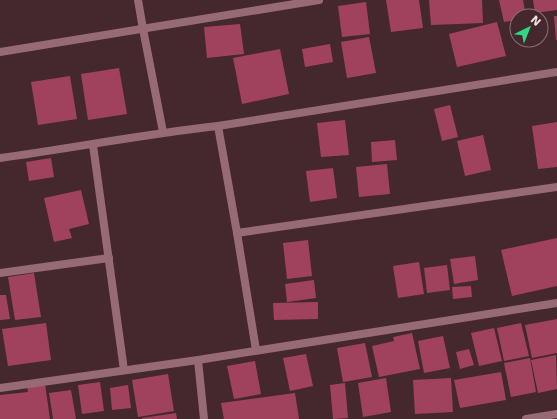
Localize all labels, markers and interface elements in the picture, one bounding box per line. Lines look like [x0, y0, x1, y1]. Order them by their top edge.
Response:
north arrow [509, 8, 549, 48]
text: N [528, 13, 543, 29]

